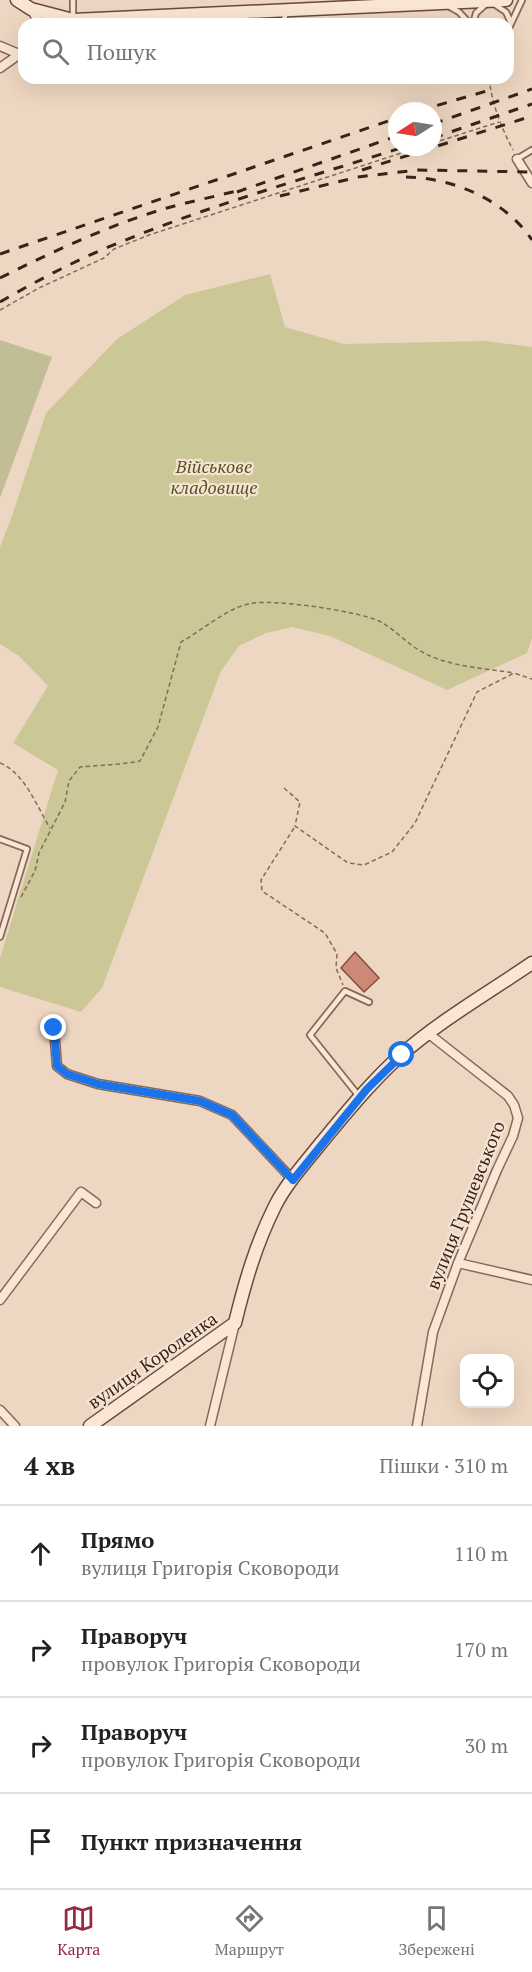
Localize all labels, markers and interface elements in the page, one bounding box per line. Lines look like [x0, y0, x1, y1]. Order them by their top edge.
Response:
search box [18, 18, 514, 84]
icon: search [39, 35, 72, 68]
text: Пошук [87, 37, 156, 66]
north arrow [388, 102, 442, 156]
park label: Військове кладовище [171, 454, 257, 499]
route end [40, 1014, 66, 1040]
route start [388, 1041, 414, 1067]
street label: вулиця Грушевського [420, 1117, 510, 1293]
street label: вулиця Короленка [82, 1306, 222, 1414]
map controls [460, 1354, 514, 1408]
button: locate [460, 1354, 514, 1408]
text: 4 хв [24, 1448, 75, 1482]
text: Пішки · 310 m [379, 1452, 508, 1479]
text: Прямо [81, 1525, 154, 1554]
icon: ahead [24, 1537, 57, 1570]
text: 110 m [454, 1540, 508, 1567]
text: вулиця Григорія Сковороди [81, 1554, 339, 1581]
text: Праворуч [81, 1621, 187, 1650]
icon: right [24, 1633, 57, 1666]
text: 170 m [454, 1636, 508, 1663]
text: провулок Григорія Сковороди [81, 1650, 361, 1677]
text: Праворуч [81, 1717, 187, 1746]
icon: right [24, 1729, 57, 1762]
text: 30 m [465, 1732, 508, 1759]
text: провулок Григорія Сковороди [81, 1746, 361, 1773]
icon: arrive [24, 1825, 57, 1858]
text: Пункт призначення [81, 1827, 302, 1856]
tab: Карта [57, 1902, 100, 1960]
tab: Маршрут [215, 1902, 284, 1960]
tab: Збережені [398, 1902, 475, 1960]

